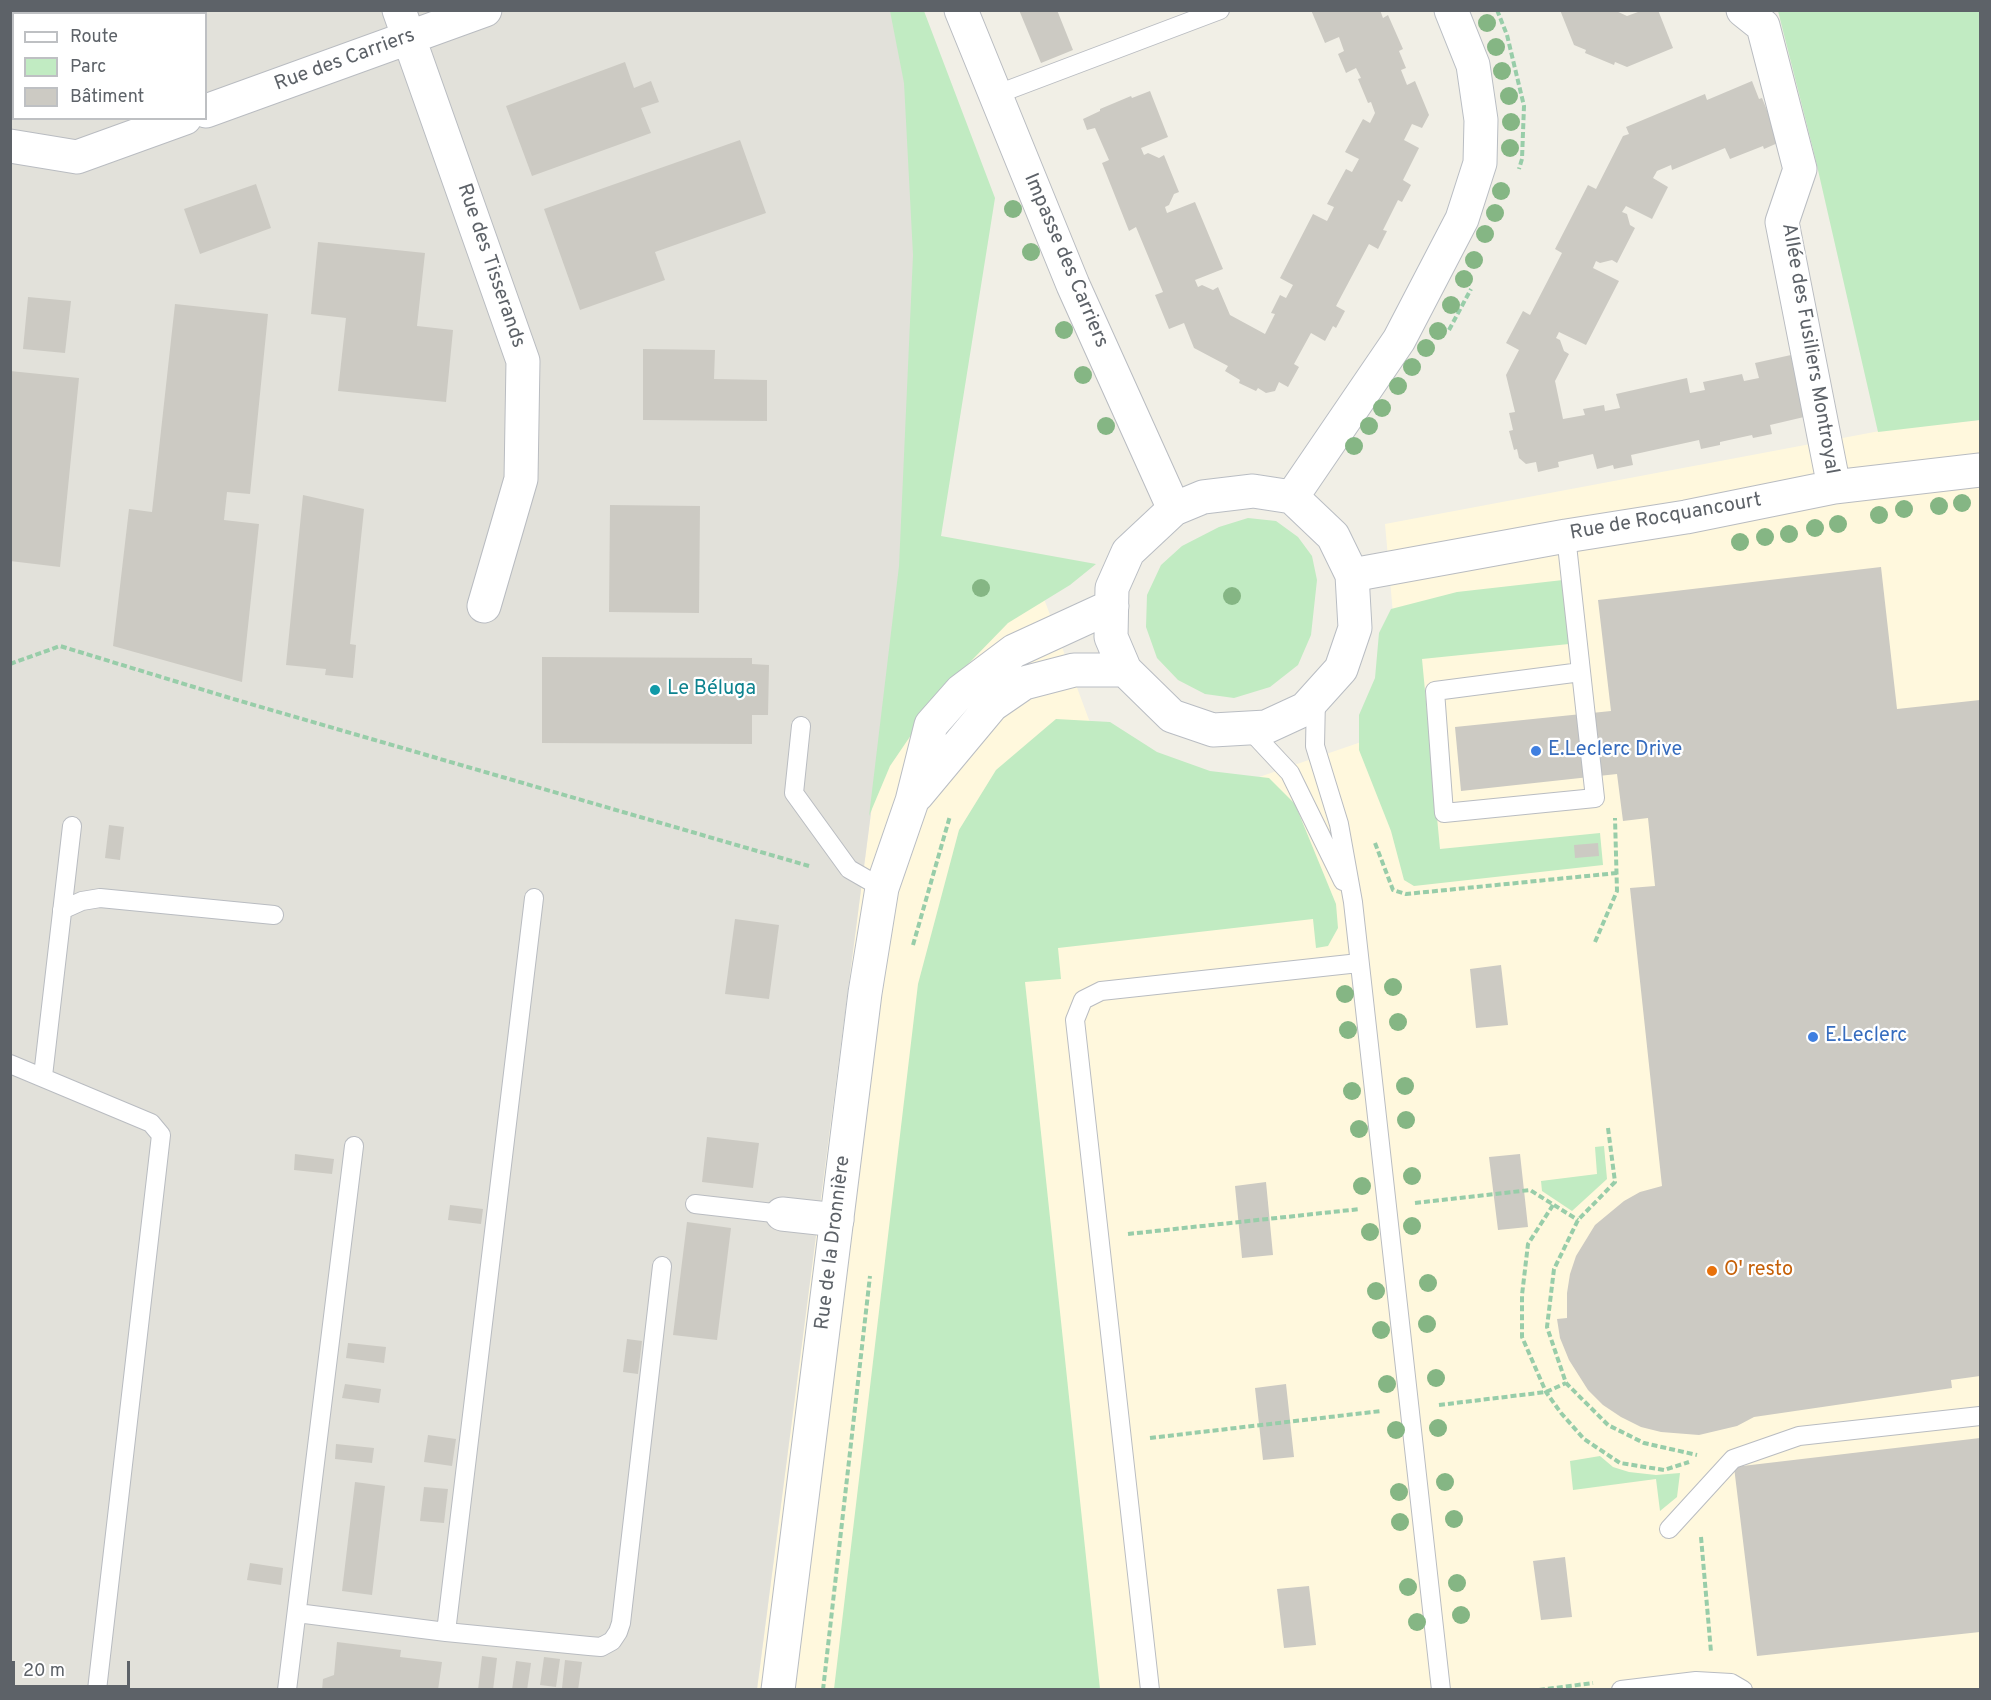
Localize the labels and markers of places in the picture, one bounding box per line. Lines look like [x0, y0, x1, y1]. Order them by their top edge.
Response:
place label: Le Béluga [667, 678, 756, 702]
marker: Le Béluga [648, 683, 662, 697]
place label: E.Leclerc Drive [1548, 739, 1682, 763]
marker: E.Leclerc Drive [1529, 744, 1543, 758]
place label: E.Leclerc [1825, 1025, 1907, 1049]
marker: E.Leclerc [1806, 1030, 1820, 1044]
place label: O' resto [1724, 1259, 1793, 1283]
marker: O' resto [1705, 1264, 1719, 1278]

